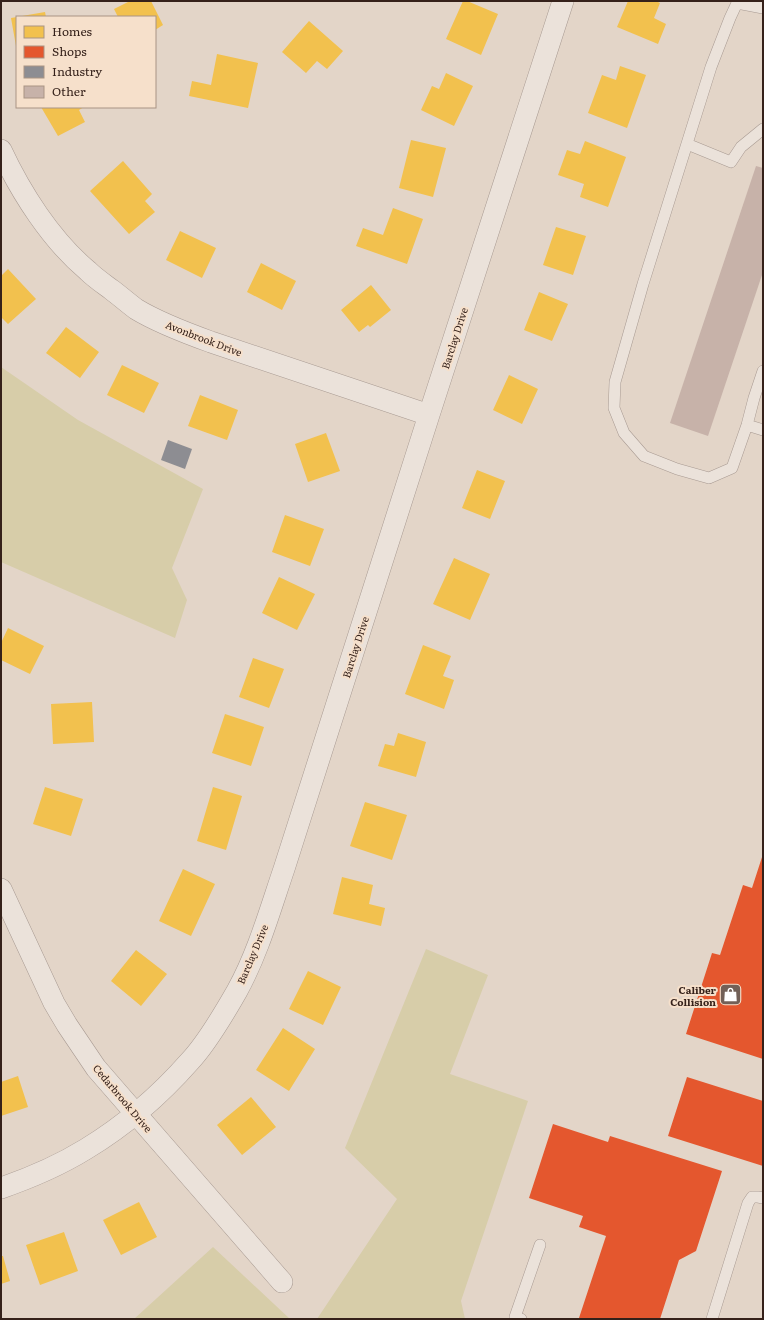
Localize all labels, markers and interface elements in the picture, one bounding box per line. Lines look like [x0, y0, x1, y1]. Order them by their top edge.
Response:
legend [16, 16, 156, 108]
text: Homes [52, 22, 92, 40]
text: Shops [52, 42, 87, 60]
text: Industry [52, 62, 102, 80]
text: Other [52, 82, 86, 100]
street label: Barclay Drive [437, 305, 471, 371]
street label: Avonbrook Drive [164, 317, 244, 359]
street label: Barclay Drive [338, 614, 372, 680]
street label: Barclay Drive [233, 922, 271, 986]
place label: Caliber Collision [670, 982, 717, 1009]
shop icon: Caliber Collision [718, 982, 744, 1008]
street label: Cedarbrook Drive [90, 1061, 156, 1135]

